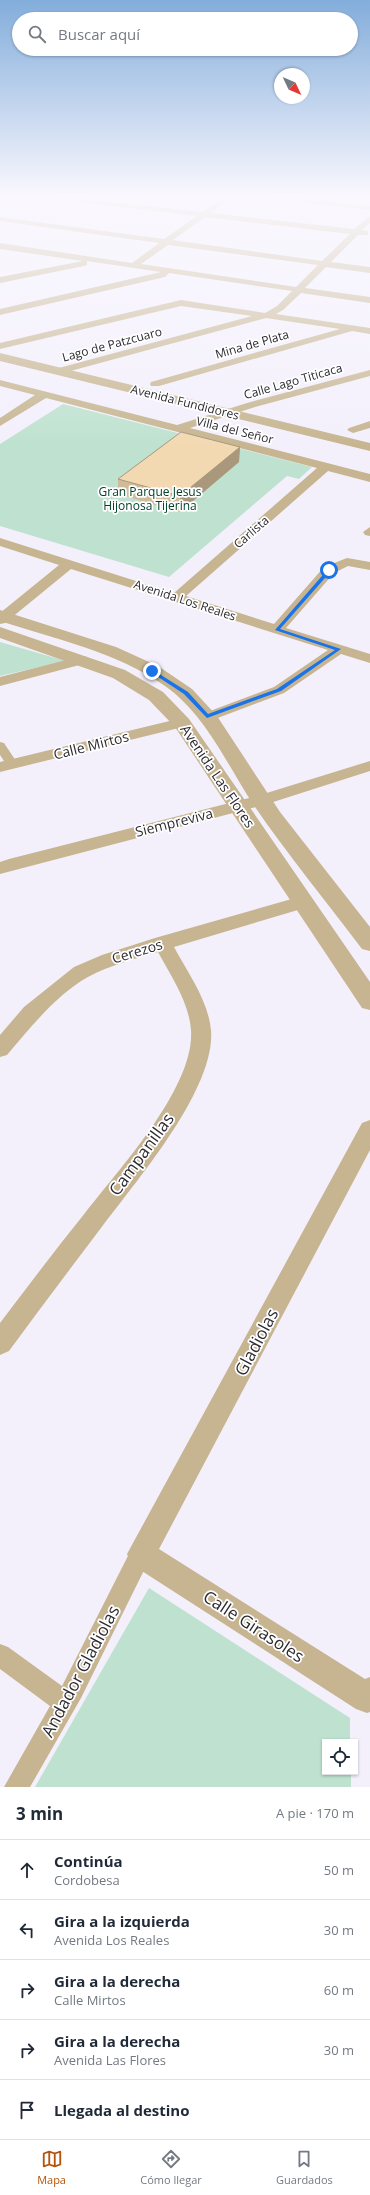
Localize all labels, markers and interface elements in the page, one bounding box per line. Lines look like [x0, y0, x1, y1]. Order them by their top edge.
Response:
search box [12, 12, 358, 56]
icon: search [26, 23, 48, 45]
text: Buscar aquí [58, 24, 140, 44]
north arrow [274, 68, 310, 104]
street label: Lago de Patzcuaro [60, 323, 164, 365]
street label: Mina de Plata [213, 325, 291, 363]
street label: Calle Lago Titicaca [242, 359, 344, 403]
street label: Avenida Fundidores [129, 380, 241, 424]
street label: Villa del Señor [195, 412, 275, 448]
park label: Gran Parque Jesus Hijonosa Tijerina [99, 483, 202, 514]
street label: Carlista [230, 512, 272, 552]
route start [320, 561, 338, 579]
street label: Avenida Los Reales [132, 575, 239, 625]
route end [143, 662, 161, 680]
street label: Avenida Las Flores [176, 721, 260, 832]
street label: Calle Mirtos [51, 726, 131, 764]
street label: Siempreviva [133, 803, 215, 841]
street label: Cerezos [109, 934, 165, 968]
street label: Campanillas [103, 1108, 179, 1200]
street label: Gladiolas [229, 1304, 283, 1380]
street label: Calle Girasoles [199, 1585, 309, 1667]
street label: Andador Gladiolas [36, 1601, 124, 1741]
map controls [322, 1739, 358, 1775]
button: locate [322, 1739, 358, 1775]
text: 3 min [16, 1802, 63, 1825]
text: A pie · 170 m [276, 1804, 354, 1822]
text: Continúa [54, 1851, 123, 1871]
icon: ahead [16, 1859, 38, 1881]
text: 50 m [324, 1861, 354, 1879]
text: Cordobesa [54, 1871, 120, 1889]
text: Gira a la izquierda [54, 1911, 190, 1931]
icon: left [16, 1919, 38, 1941]
text: 30 m [324, 1921, 354, 1939]
text: Avenida Los Reales [54, 1931, 169, 1949]
text: Gira a la derecha [54, 1971, 180, 1991]
icon: right [16, 1979, 38, 2001]
text: 60 m [324, 1981, 354, 1999]
text: Calle Mirtos [54, 1991, 126, 2009]
text: Gira a la derecha [54, 2031, 180, 2051]
icon: right [16, 2039, 38, 2061]
text: 30 m [324, 2041, 354, 2059]
text: Avenida Las Flores [54, 2051, 166, 2069]
icon: arrive [16, 2099, 38, 2121]
text: Llegada al destino [54, 2100, 189, 2120]
tab: Mapa [37, 2148, 66, 2187]
tab: Cómo llegar [140, 2148, 202, 2187]
tab: Guardados [276, 2148, 333, 2187]

